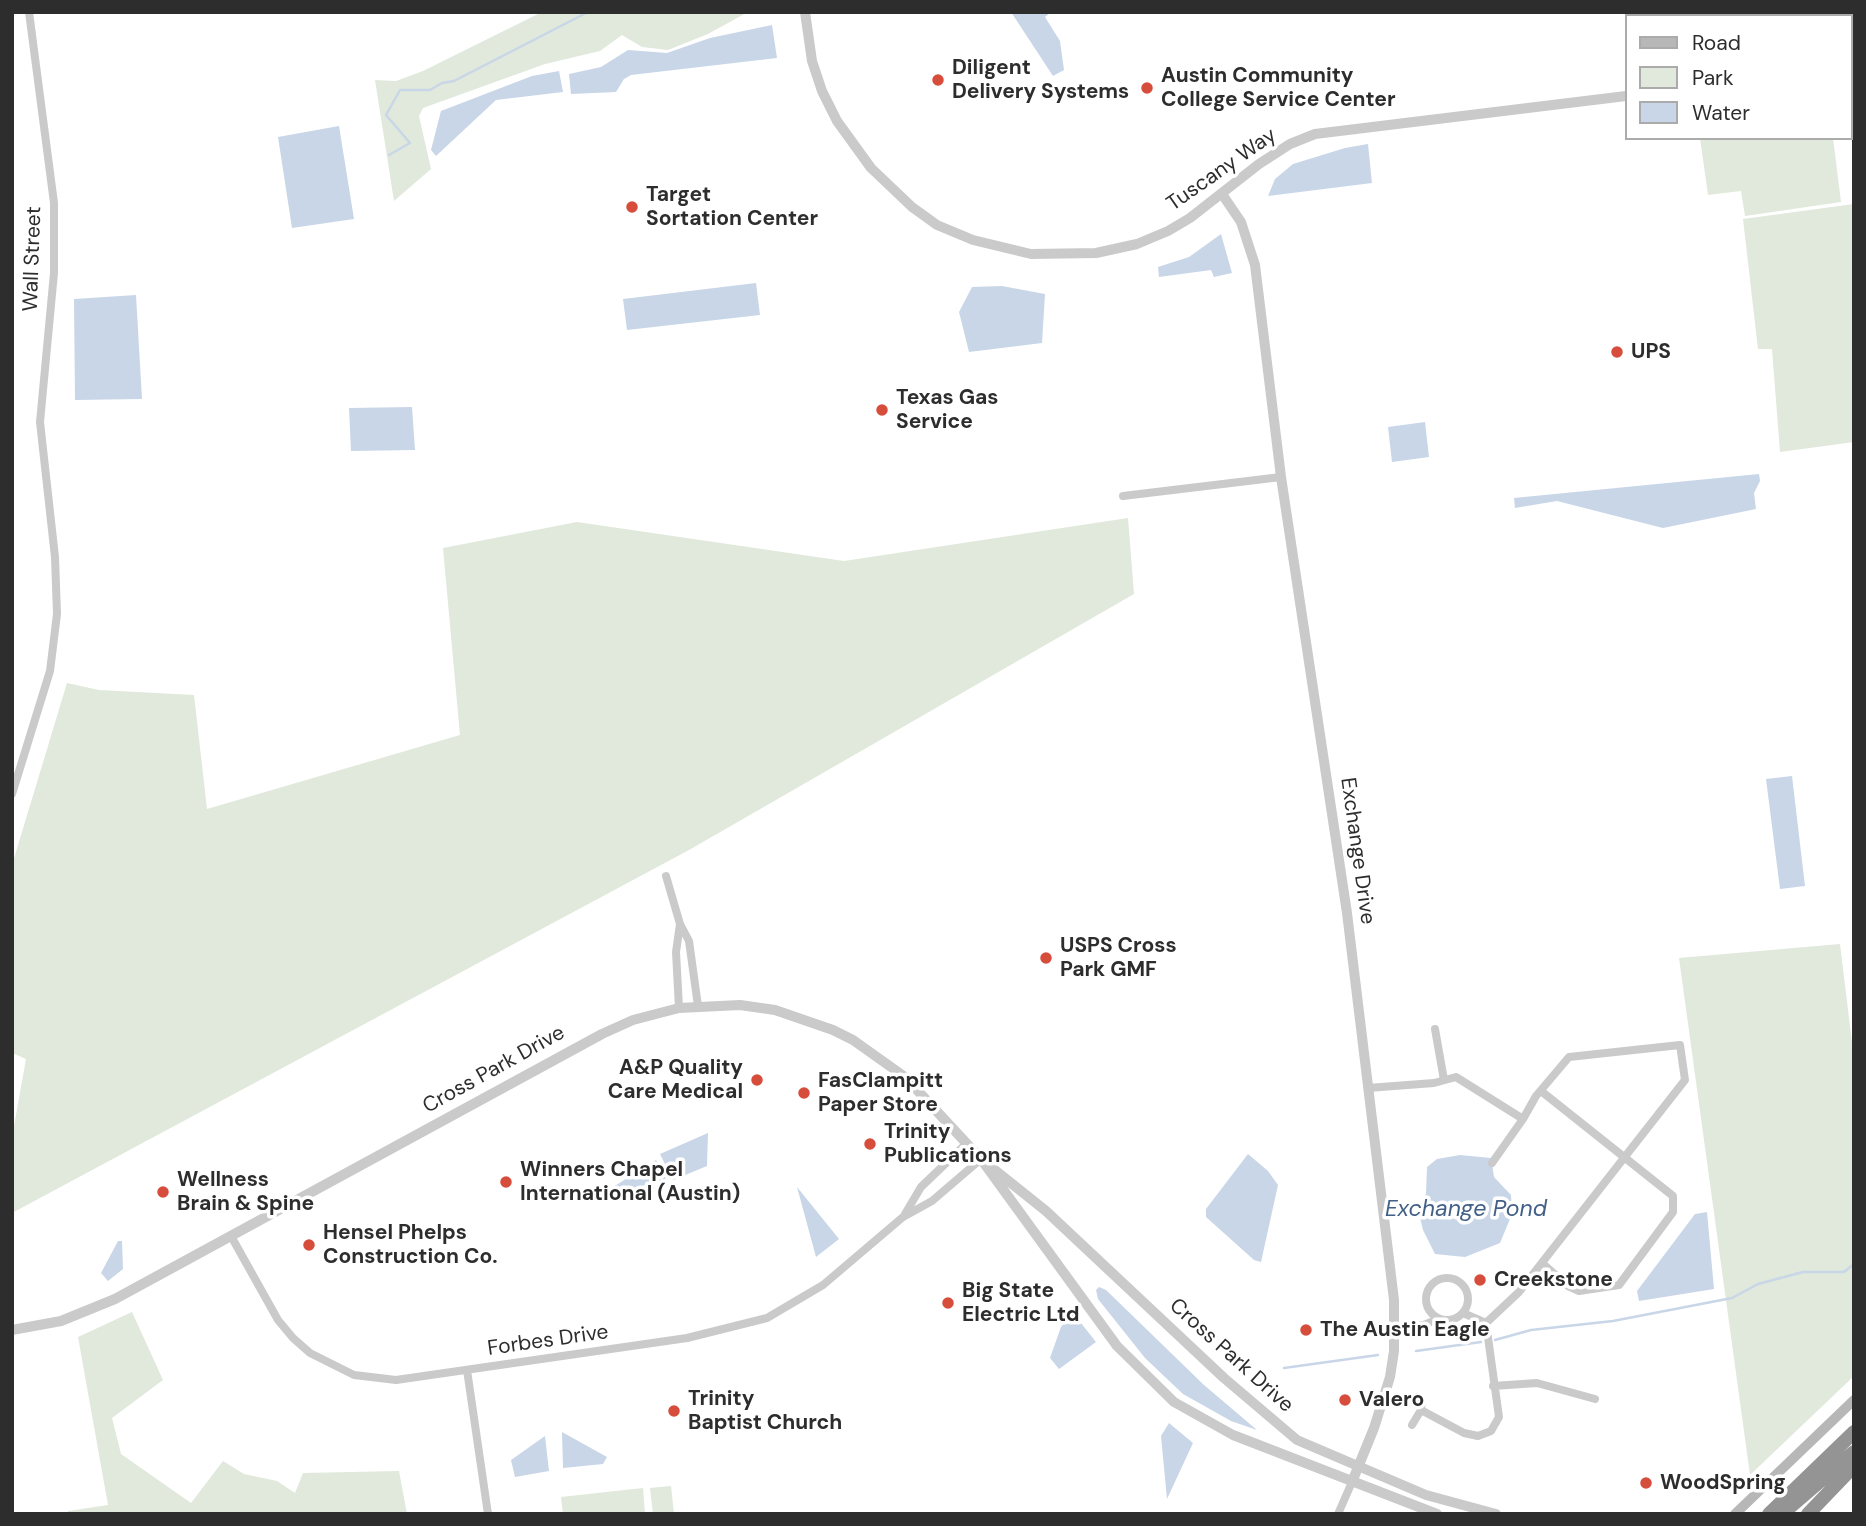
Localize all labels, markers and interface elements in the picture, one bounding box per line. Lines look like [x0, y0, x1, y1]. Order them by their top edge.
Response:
legend [1624, 14, 1852, 140]
text: Road [1692, 29, 1741, 57]
place label: Diligent Delivery Systems [952, 55, 1129, 105]
place label: Austin Community College Service Center [1161, 63, 1396, 113]
text: Park [1692, 64, 1733, 92]
marker: Diligent Delivery Systems [930, 72, 946, 88]
marker: Austin Community College Service Center [1139, 80, 1155, 96]
text: Water [1692, 99, 1750, 127]
street label: Tuscany Way [1162, 123, 1282, 217]
place label: Target Sortation Center [646, 182, 818, 232]
marker: Target Sortation Center [624, 199, 640, 215]
street label: Wall Street [19, 206, 47, 312]
place label: UPS [1631, 339, 1671, 365]
marker: UPS [1609, 344, 1625, 360]
place label: Texas Gas Service [896, 385, 998, 435]
marker: Texas Gas Service [874, 402, 890, 418]
street label: Exchange Drive [1334, 776, 1380, 926]
place label: USPS Cross Park GMF [1060, 933, 1177, 983]
marker: USPS Cross Park GMF [1038, 950, 1054, 966]
street label: Cross Park Drive [419, 1021, 569, 1119]
place label: A&P Quality Care Medical [608, 1055, 743, 1105]
place label: FasClampitt Paper Store [818, 1068, 943, 1118]
marker: A&P Quality Care Medical [749, 1072, 765, 1088]
marker: FasClampitt Paper Store [796, 1085, 812, 1101]
place label: Trinity Publications [884, 1119, 1012, 1169]
marker: Trinity Publications [862, 1136, 878, 1152]
place label: Winners Chapel International (Austin) [520, 1157, 740, 1207]
place label: Wellness Brain & Spine [177, 1167, 314, 1217]
marker: Winners Chapel International (Austin) [498, 1174, 514, 1190]
marker: Wellness Brain & Spine [155, 1184, 171, 1200]
water label: Exchange Pond [1385, 1196, 1547, 1224]
place label: Hensel Phelps Construction Co. [323, 1220, 498, 1270]
marker: Hensel Phelps Construction Co. [301, 1237, 317, 1253]
place label: Creekstone [1494, 1267, 1613, 1293]
marker: Creekstone [1472, 1272, 1488, 1288]
place label: Big State Electric Ltd [962, 1278, 1079, 1328]
street label: Cross Park Drive [1164, 1294, 1298, 1418]
marker: Big State Electric Ltd [940, 1295, 956, 1311]
place label: The Austin Eagle [1320, 1317, 1490, 1343]
street label: Forbes Drive [486, 1320, 610, 1362]
marker: The Austin Eagle [1298, 1322, 1314, 1338]
place label: Trinity Baptist Church [688, 1386, 842, 1436]
place label: Valero [1359, 1387, 1424, 1413]
marker: Valero [1337, 1392, 1353, 1408]
marker: Trinity Baptist Church [666, 1403, 682, 1419]
place label: WoodSpring [1660, 1470, 1786, 1496]
marker: WoodSpring [1638, 1475, 1654, 1491]

